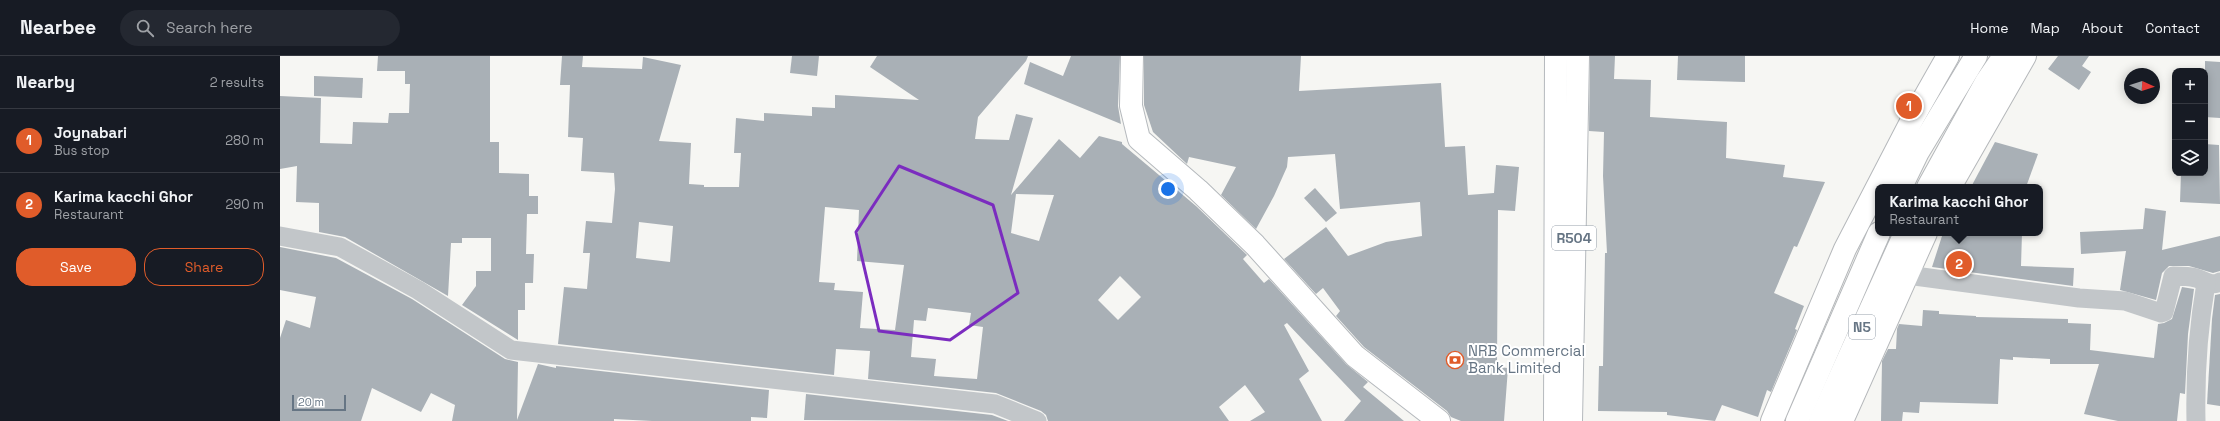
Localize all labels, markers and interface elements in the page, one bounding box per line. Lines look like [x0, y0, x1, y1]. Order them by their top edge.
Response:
search box [120, 10, 400, 46]
text: Nearbee [20, 15, 96, 40]
icon: search [134, 17, 156, 39]
text: Search here [166, 18, 253, 37]
text: Home [1970, 19, 2008, 37]
text: Map [2030, 19, 2060, 37]
text: About [2082, 19, 2123, 37]
text: Contact [2145, 19, 2200, 37]
north arrow [2124, 68, 2160, 104]
map controls [2172, 68, 2208, 176]
button: + [2172, 68, 2208, 104]
text: Nearby [16, 71, 75, 93]
text: 2 results [210, 74, 264, 91]
pin: 1 [1896, 91, 1922, 121]
button: − [2172, 104, 2208, 140]
text: Joynabari [54, 123, 127, 142]
text: 1 [26, 132, 32, 149]
text: 280 m [225, 132, 264, 149]
button: layers [2172, 140, 2208, 176]
text: Bus stop [54, 142, 110, 159]
your location [1158, 179, 1178, 199]
popup [1875, 184, 2043, 236]
text: Karima kacchi Ghor [54, 187, 193, 206]
text: Karima kacchi Ghor [1889, 192, 2029, 211]
text: 2 [25, 196, 33, 213]
text: 290 m [225, 196, 264, 213]
text: Restaurant [54, 206, 124, 223]
text: Restaurant [1889, 211, 1959, 228]
road number: R504 [1552, 226, 1596, 250]
button: Save [16, 248, 136, 286]
button: Share [144, 248, 264, 286]
pin: 2 [1946, 249, 1972, 279]
road number: N5 [1849, 315, 1875, 339]
place label: NRB Commercial Bank Limited [1468, 341, 1585, 377]
bank icon: NRB Commercial Bank Limited [1445, 350, 1465, 370]
scale bar [292, 393, 346, 412]
text: 20 m [298, 395, 324, 409]

